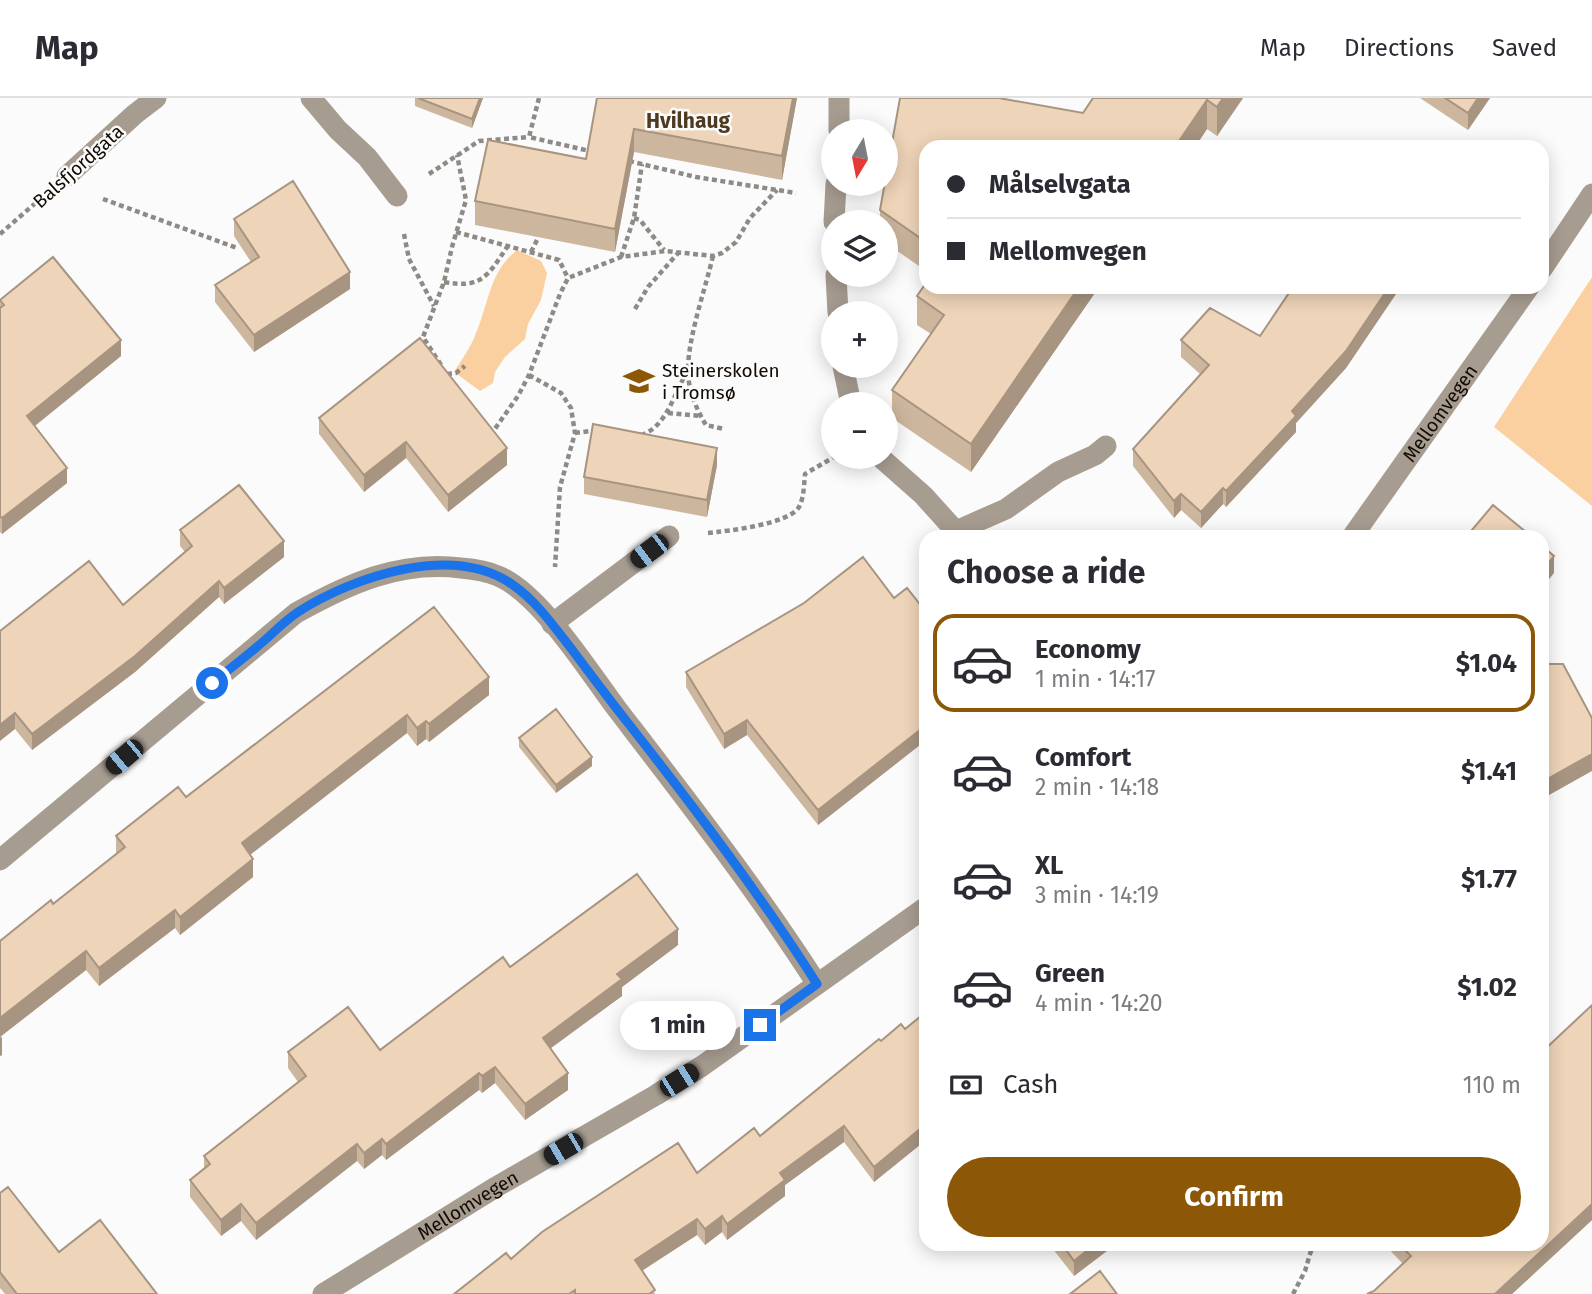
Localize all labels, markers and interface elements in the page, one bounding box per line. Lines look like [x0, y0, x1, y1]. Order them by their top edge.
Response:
text: Map [35, 28, 99, 68]
text: Map [1260, 34, 1306, 62]
text: Directions [1344, 34, 1454, 62]
text: Saved [1492, 34, 1557, 62]
district label: Hvilhaug [646, 108, 730, 134]
north arrow [821, 119, 898, 196]
map controls [821, 119, 898, 469]
street label: Balsfjordgata [28, 120, 128, 213]
text: Målselvgata [989, 169, 1131, 200]
button: layers [821, 210, 898, 287]
text: Mellomvegen [989, 236, 1147, 267]
button: + [821, 301, 898, 378]
place label: Steinerskolen i Tromsø [662, 359, 780, 404]
street label: Mellomvegen [1398, 360, 1483, 466]
school or university icon: Steinerskolen i Tromsø [622, 364, 656, 398]
button: − [821, 392, 898, 469]
car [626, 530, 673, 572]
text: Choose a ride [947, 553, 1145, 591]
icon: car [951, 632, 1014, 695]
text: Economy [1035, 634, 1141, 665]
text: $1.04 [1456, 648, 1517, 679]
text: 1 min · 14:17 [1035, 665, 1155, 693]
route start [196, 667, 228, 699]
car [102, 735, 147, 779]
icon: car [951, 740, 1014, 803]
text: Comfort [1035, 742, 1131, 773]
text: $1.41 [1461, 756, 1517, 787]
text: 2 min · 14:18 [1035, 773, 1159, 801]
icon: car [951, 848, 1014, 911]
text: XL [1035, 850, 1063, 881]
text: $1.77 [1461, 864, 1517, 895]
text: 3 min · 14:19 [1035, 881, 1159, 909]
icon: car [951, 956, 1014, 1019]
text: Green [1035, 958, 1105, 989]
text: $1.02 [1457, 972, 1517, 1003]
text: 4 min · 14:20 [1035, 989, 1163, 1017]
callout: 1 min [620, 1000, 736, 1049]
route end [744, 1009, 776, 1041]
text: 1 min [650, 1011, 706, 1039]
car [656, 1060, 703, 1100]
icon: cash [947, 1066, 985, 1104]
text: Cash [1003, 1069, 1059, 1100]
text: 110 m [1463, 1071, 1521, 1099]
car [540, 1129, 587, 1169]
button: Confirm [947, 1157, 1521, 1237]
street label: Mellomvegen [413, 1166, 523, 1245]

